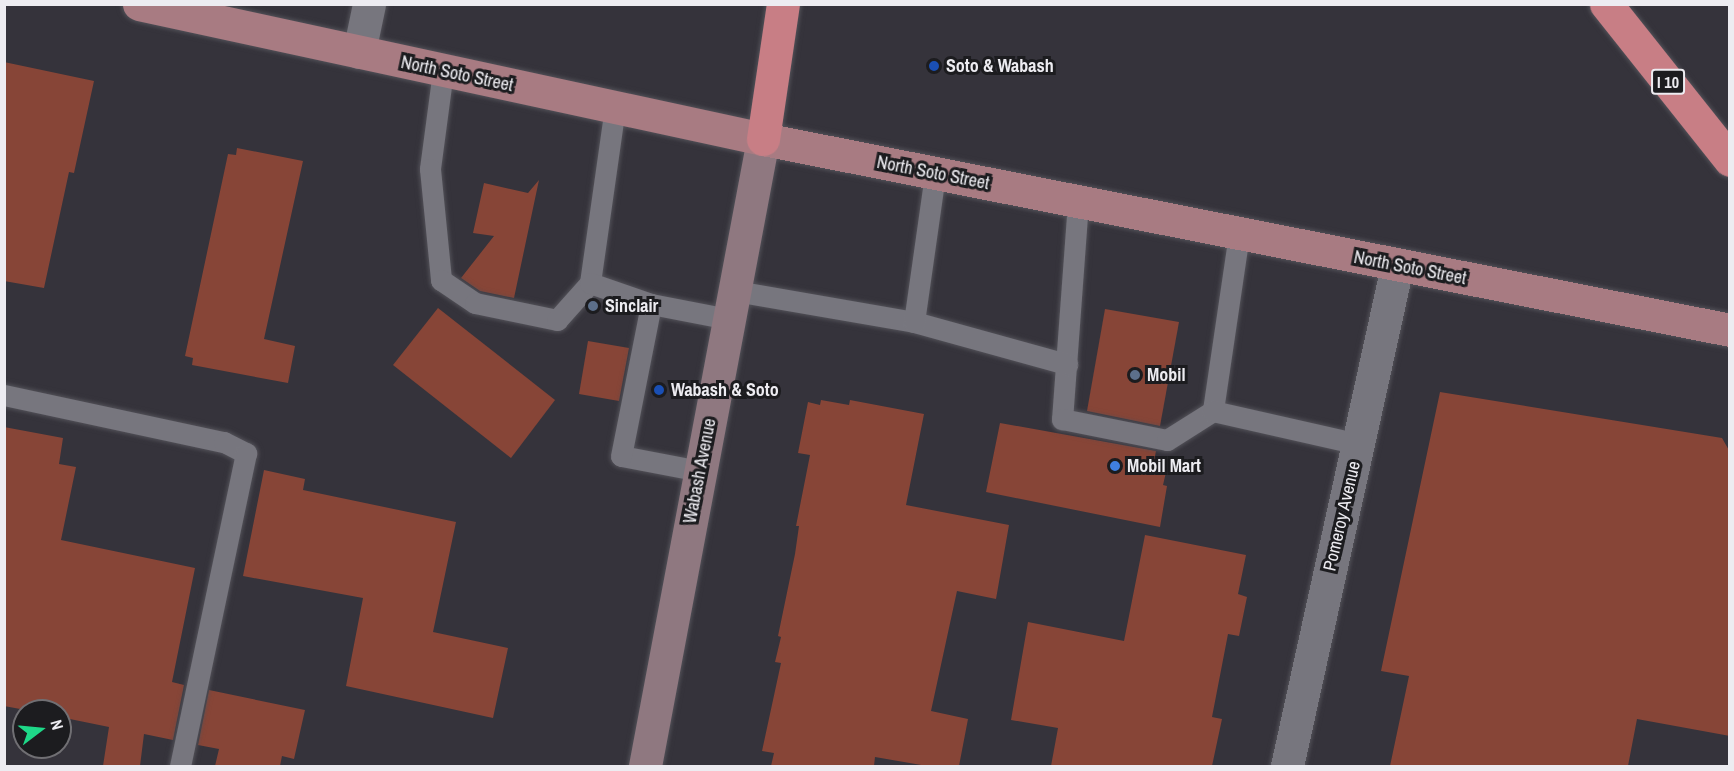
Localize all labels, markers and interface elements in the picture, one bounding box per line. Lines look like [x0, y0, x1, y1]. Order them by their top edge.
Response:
street label: North Soto Street [399, 52, 515, 96]
place label: Soto & Wabash [946, 55, 1054, 77]
marker: Soto & Wabash [927, 59, 941, 73]
road number: I 10 [1650, 69, 1686, 95]
street label: North Soto Street [875, 152, 991, 194]
street label: North Soto Street [1352, 247, 1468, 289]
place label: Sinclair [605, 295, 658, 317]
marker: Sinclair [586, 299, 600, 313]
place label: Mobil [1147, 364, 1186, 386]
marker: Mobil [1128, 368, 1142, 382]
place label: Wabash & Soto [671, 379, 779, 401]
marker: Wabash & Soto [652, 383, 666, 397]
street label: Wabash Avenue [679, 416, 721, 526]
place label: Mobil Mart [1127, 455, 1201, 477]
marker: Mobil Mart [1108, 459, 1122, 473]
street label: Pomeroy Avenue [1319, 459, 1365, 573]
north arrow [12, 699, 72, 759]
text: N [45, 717, 69, 732]

